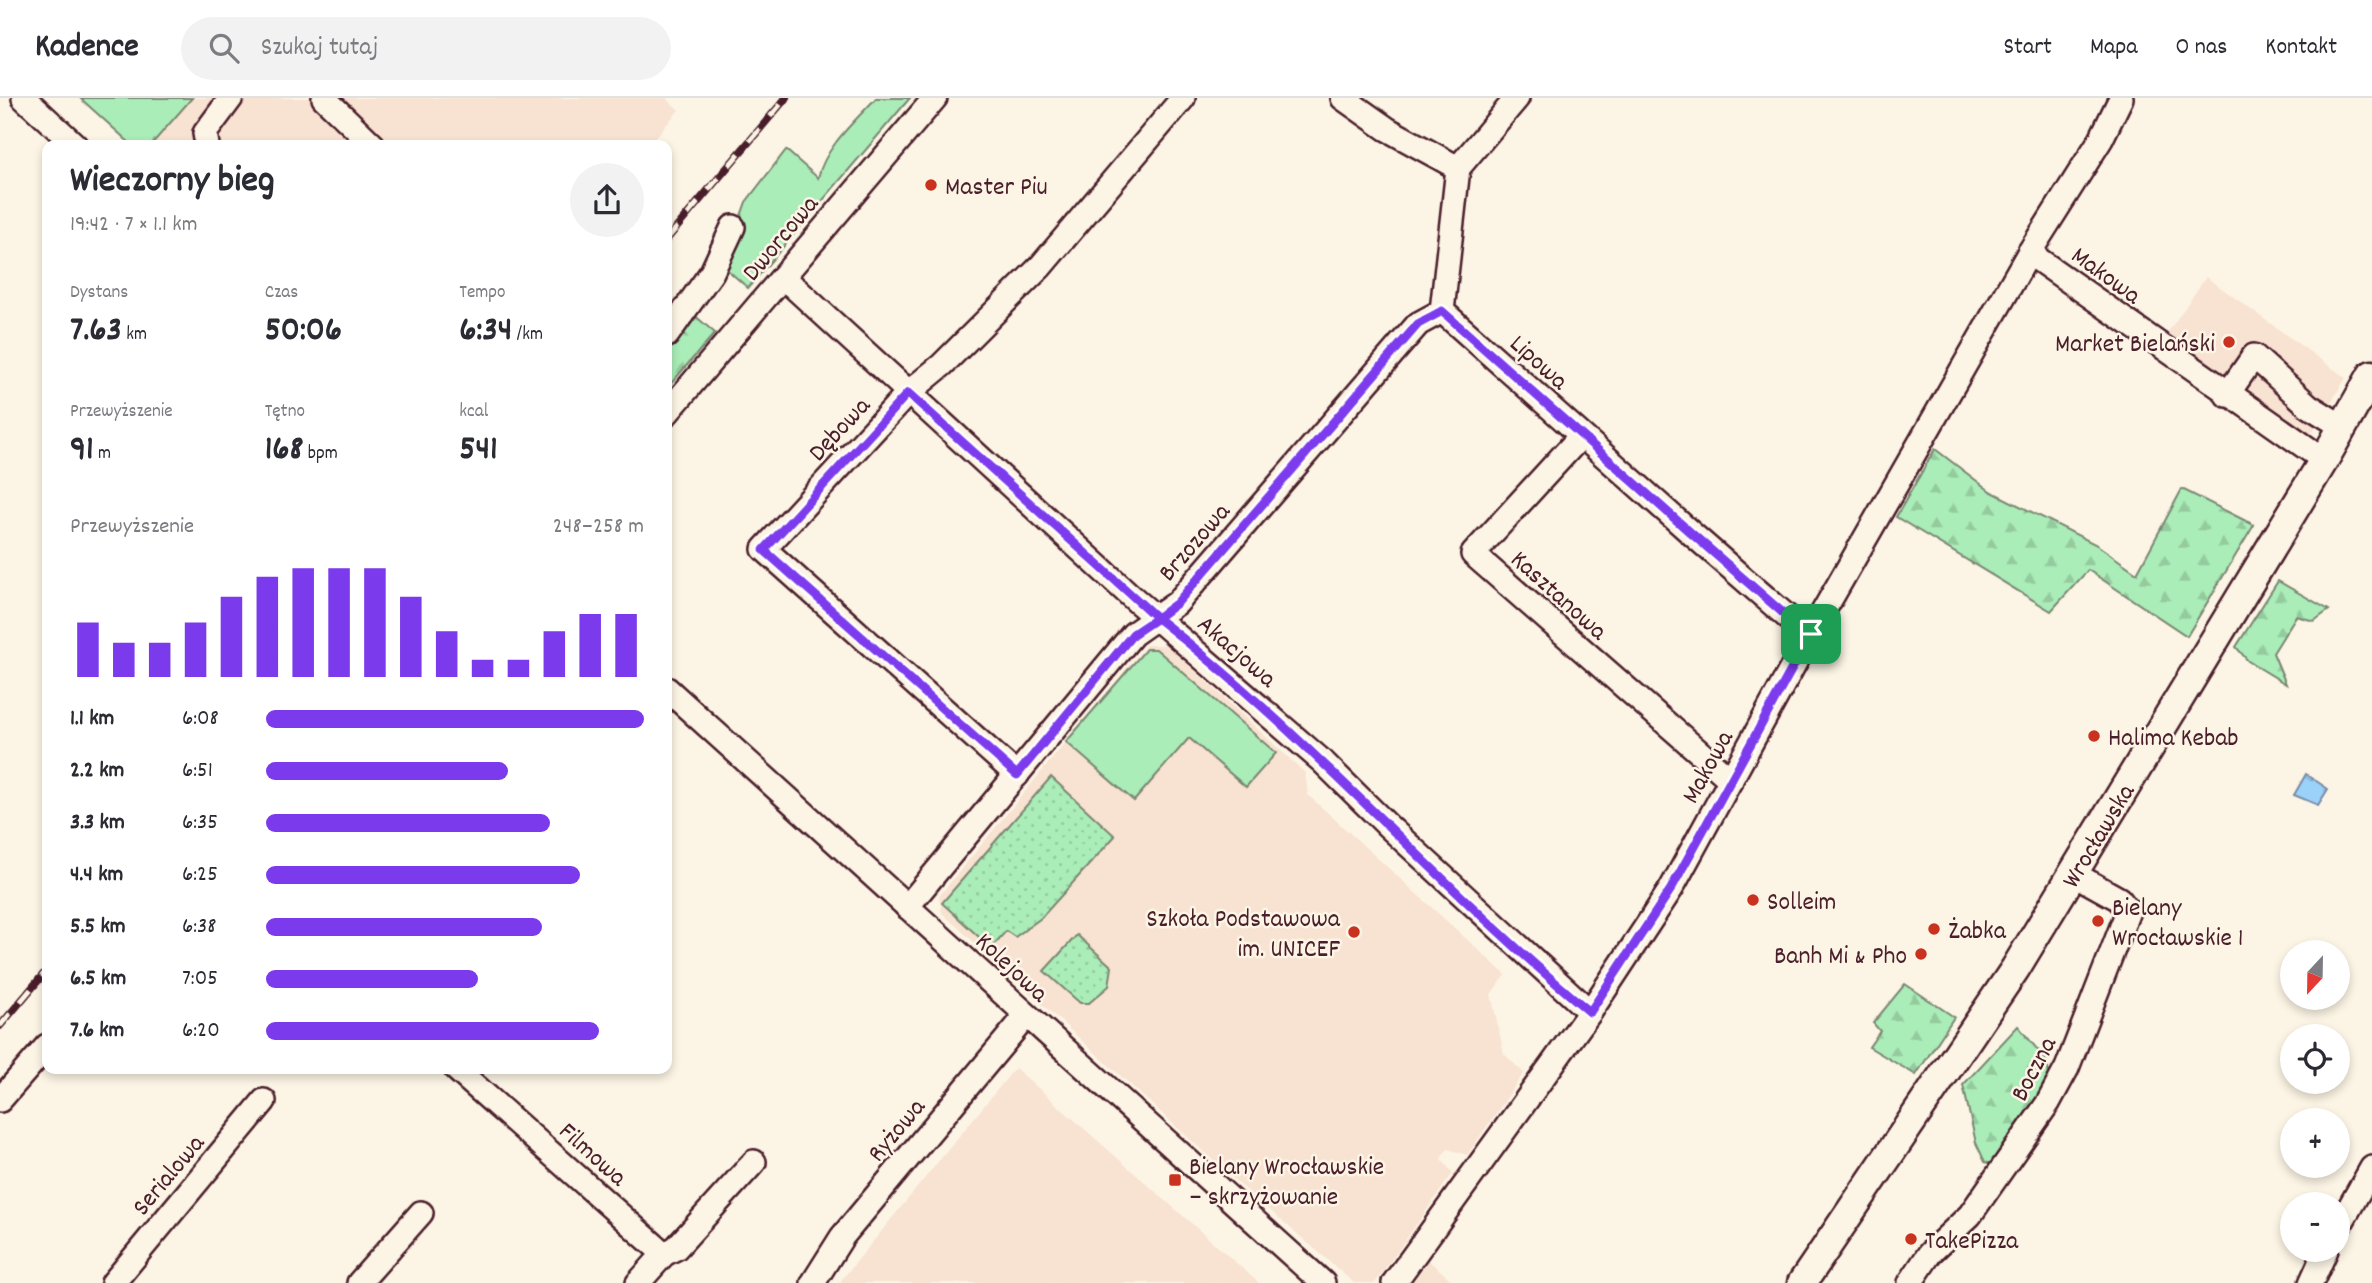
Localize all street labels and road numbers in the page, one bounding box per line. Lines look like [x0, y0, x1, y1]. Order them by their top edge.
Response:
street label: Dworcowa [735, 188, 829, 290]
street label: Makowa [2062, 239, 2148, 315]
street label: Lipowa [1500, 327, 1576, 401]
street label: Dębowa [801, 389, 881, 471]
street label: Brzozowa [1151, 495, 1241, 591]
street label: Kasztanowa [1501, 543, 1615, 651]
street label: Akacjowa [1188, 608, 1284, 698]
street label: Makowa [1674, 724, 1745, 811]
street label: Wrocławska [2054, 777, 2146, 896]
street label: Kolejowa [966, 925, 1056, 1013]
street label: Boczna [2003, 1030, 2068, 1109]
street label: Ryżowa [860, 1091, 936, 1171]
street label: Filmowa [549, 1115, 635, 1197]
street label: Serialowa [125, 1127, 215, 1225]

